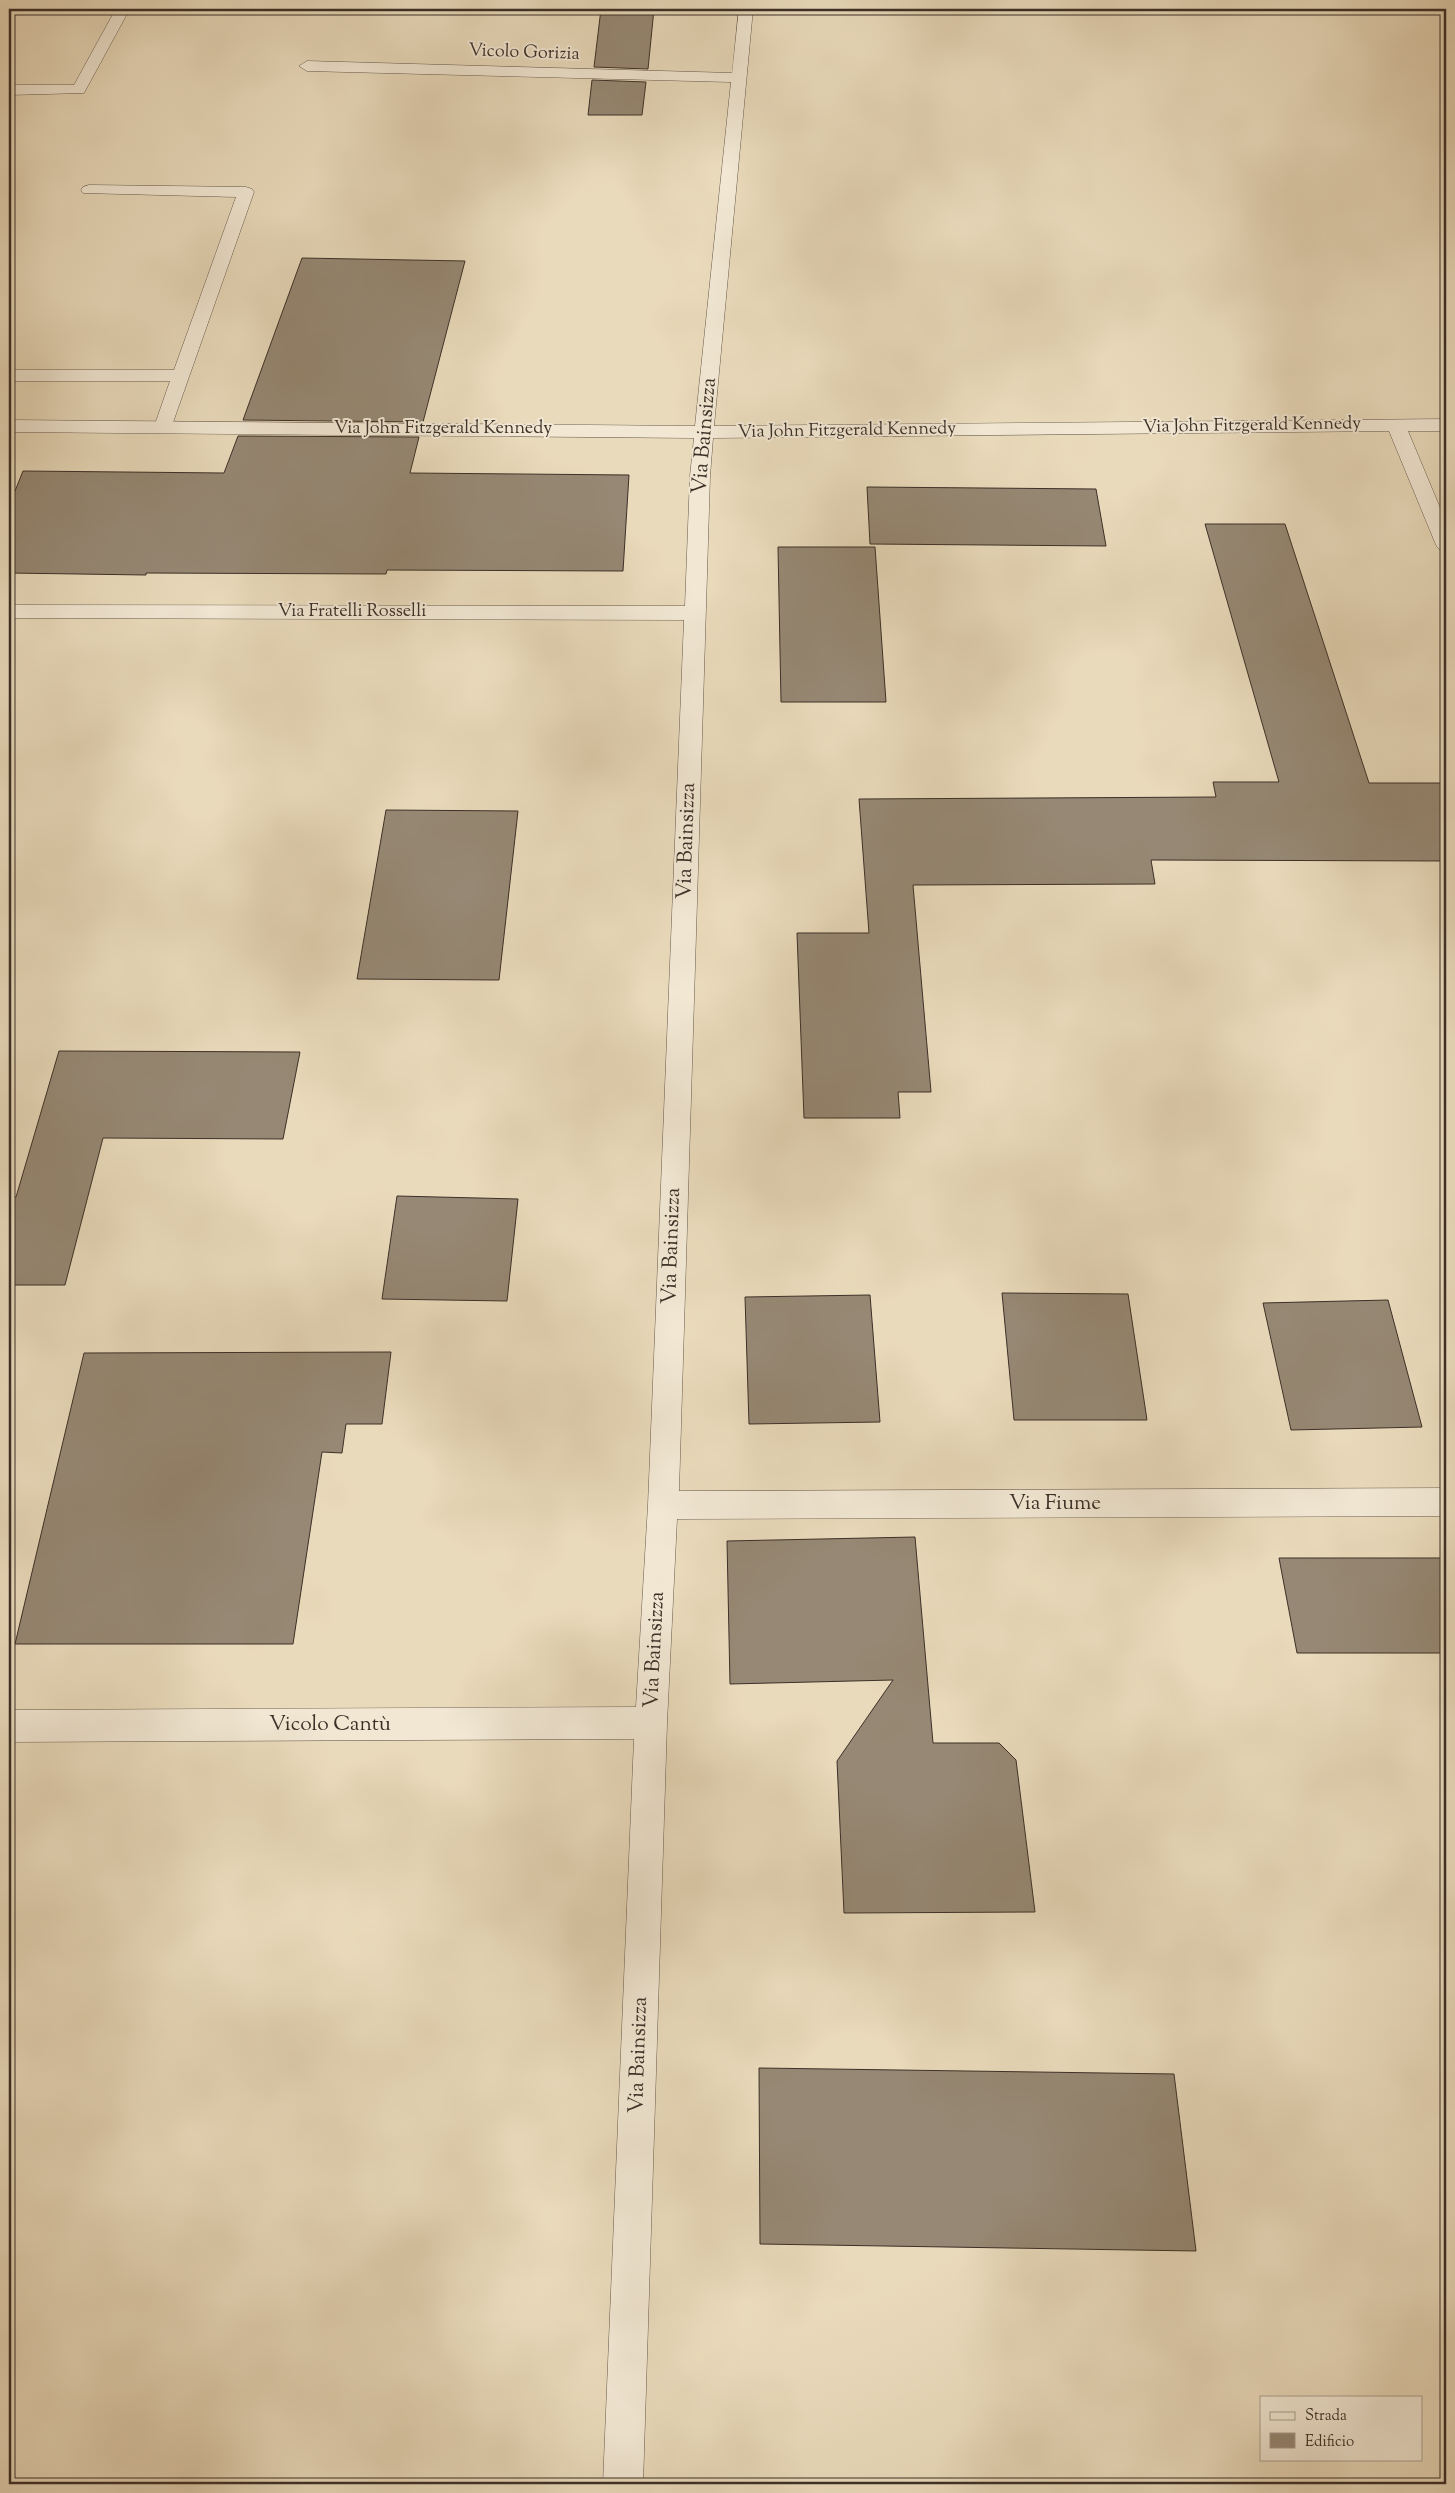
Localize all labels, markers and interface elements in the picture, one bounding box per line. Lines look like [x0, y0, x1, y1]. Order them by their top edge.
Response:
street label: Vicolo Gorizia [468, 38, 580, 68]
street label: Via Bainsizza [685, 376, 725, 496]
street label: Via John Fitzgerald Kennedy [1143, 411, 1361, 441]
street label: Via John Fitzgerald Kennedy [334, 416, 552, 442]
street label: Via John Fitzgerald Kennedy [738, 416, 956, 446]
street label: Via Fratelli Rosselli [278, 599, 426, 625]
street label: Via Bainsizza [670, 782, 704, 900]
street label: Via Bainsizza [655, 1187, 689, 1305]
street label: Via Fiume [1009, 1489, 1101, 1519]
street label: Via Bainsizza [637, 1591, 673, 1709]
street label: Vicolo Cantù [269, 1710, 391, 1740]
street label: Via Bainsizza [622, 1996, 656, 2114]
legend [1260, 2396, 1422, 2460]
text: Strada [1305, 2406, 1347, 2427]
text: Edificio [1305, 2432, 1354, 2453]

